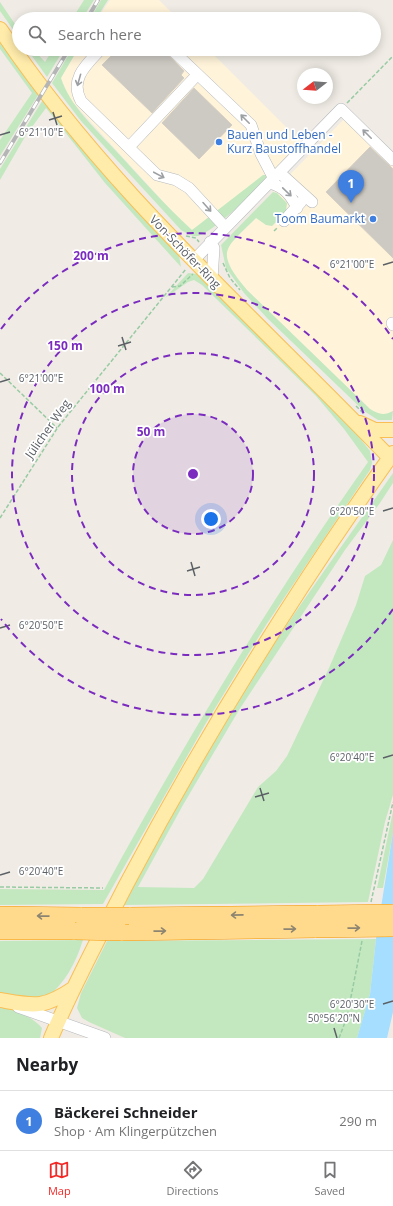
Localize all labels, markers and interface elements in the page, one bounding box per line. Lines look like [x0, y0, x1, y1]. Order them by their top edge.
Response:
search box [12, 12, 381, 56]
icon: search [26, 23, 48, 45]
text: Search here [58, 24, 142, 44]
north arrow [297, 68, 333, 104]
one-way arrow [75, 74, 82, 87]
one-way arrow [240, 114, 250, 124]
text: 6°21'10"E [19, 125, 63, 139]
place label: Bauen und Leben - Kurz Baustoffhandel [227, 126, 341, 157]
one-way arrow [362, 129, 372, 139]
marker: Bauen und Leben - Kurz Baustoffhandel [214, 137, 224, 147]
pin: 1 [338, 170, 364, 203]
one-way arrow [153, 172, 165, 179]
one-way arrow [282, 187, 292, 197]
one-way arrow [203, 202, 212, 212]
place label: Toom Baumarkt [275, 210, 365, 227]
street label: Von-Schöfer-Ring [146, 211, 225, 293]
marker: Toom Baumarkt [368, 214, 378, 224]
text: 200 m [73, 247, 109, 264]
text: 6°21'00"E [330, 257, 374, 271]
text: 150 m [47, 337, 83, 354]
text: 6°21'00"E [19, 371, 63, 385]
text: 100 m [89, 380, 125, 397]
street label: Jülicher Weg [20, 395, 75, 463]
text: 50 m [137, 423, 165, 440]
centre of rings [186, 467, 200, 481]
text: 6°20'50"E [330, 504, 374, 518]
your location [201, 509, 221, 529]
text: 6°20'50"E [19, 618, 63, 632]
text: 6°20'40"E [330, 750, 374, 764]
text: 6°20'40"E [19, 864, 63, 878]
one-way arrow [231, 911, 244, 919]
one-way arrow [37, 912, 50, 920]
one-way arrow [347, 924, 360, 932]
one-way arrow [283, 925, 296, 933]
one-way arrow [153, 927, 166, 935]
text: 6°20'30"E [330, 997, 374, 1011]
text: 50°56'20"N [308, 1011, 360, 1025]
text: Nearby [16, 1053, 78, 1076]
text: Bäckerei Schneider [54, 1102, 197, 1122]
text: 1 [25, 1112, 33, 1130]
text: 290 m [339, 1112, 377, 1130]
text: Shop · Am Klingerpützchen [54, 1122, 217, 1140]
tab: Map [48, 1159, 71, 1198]
tab: Directions [167, 1159, 219, 1198]
tab: Saved [314, 1159, 345, 1198]

